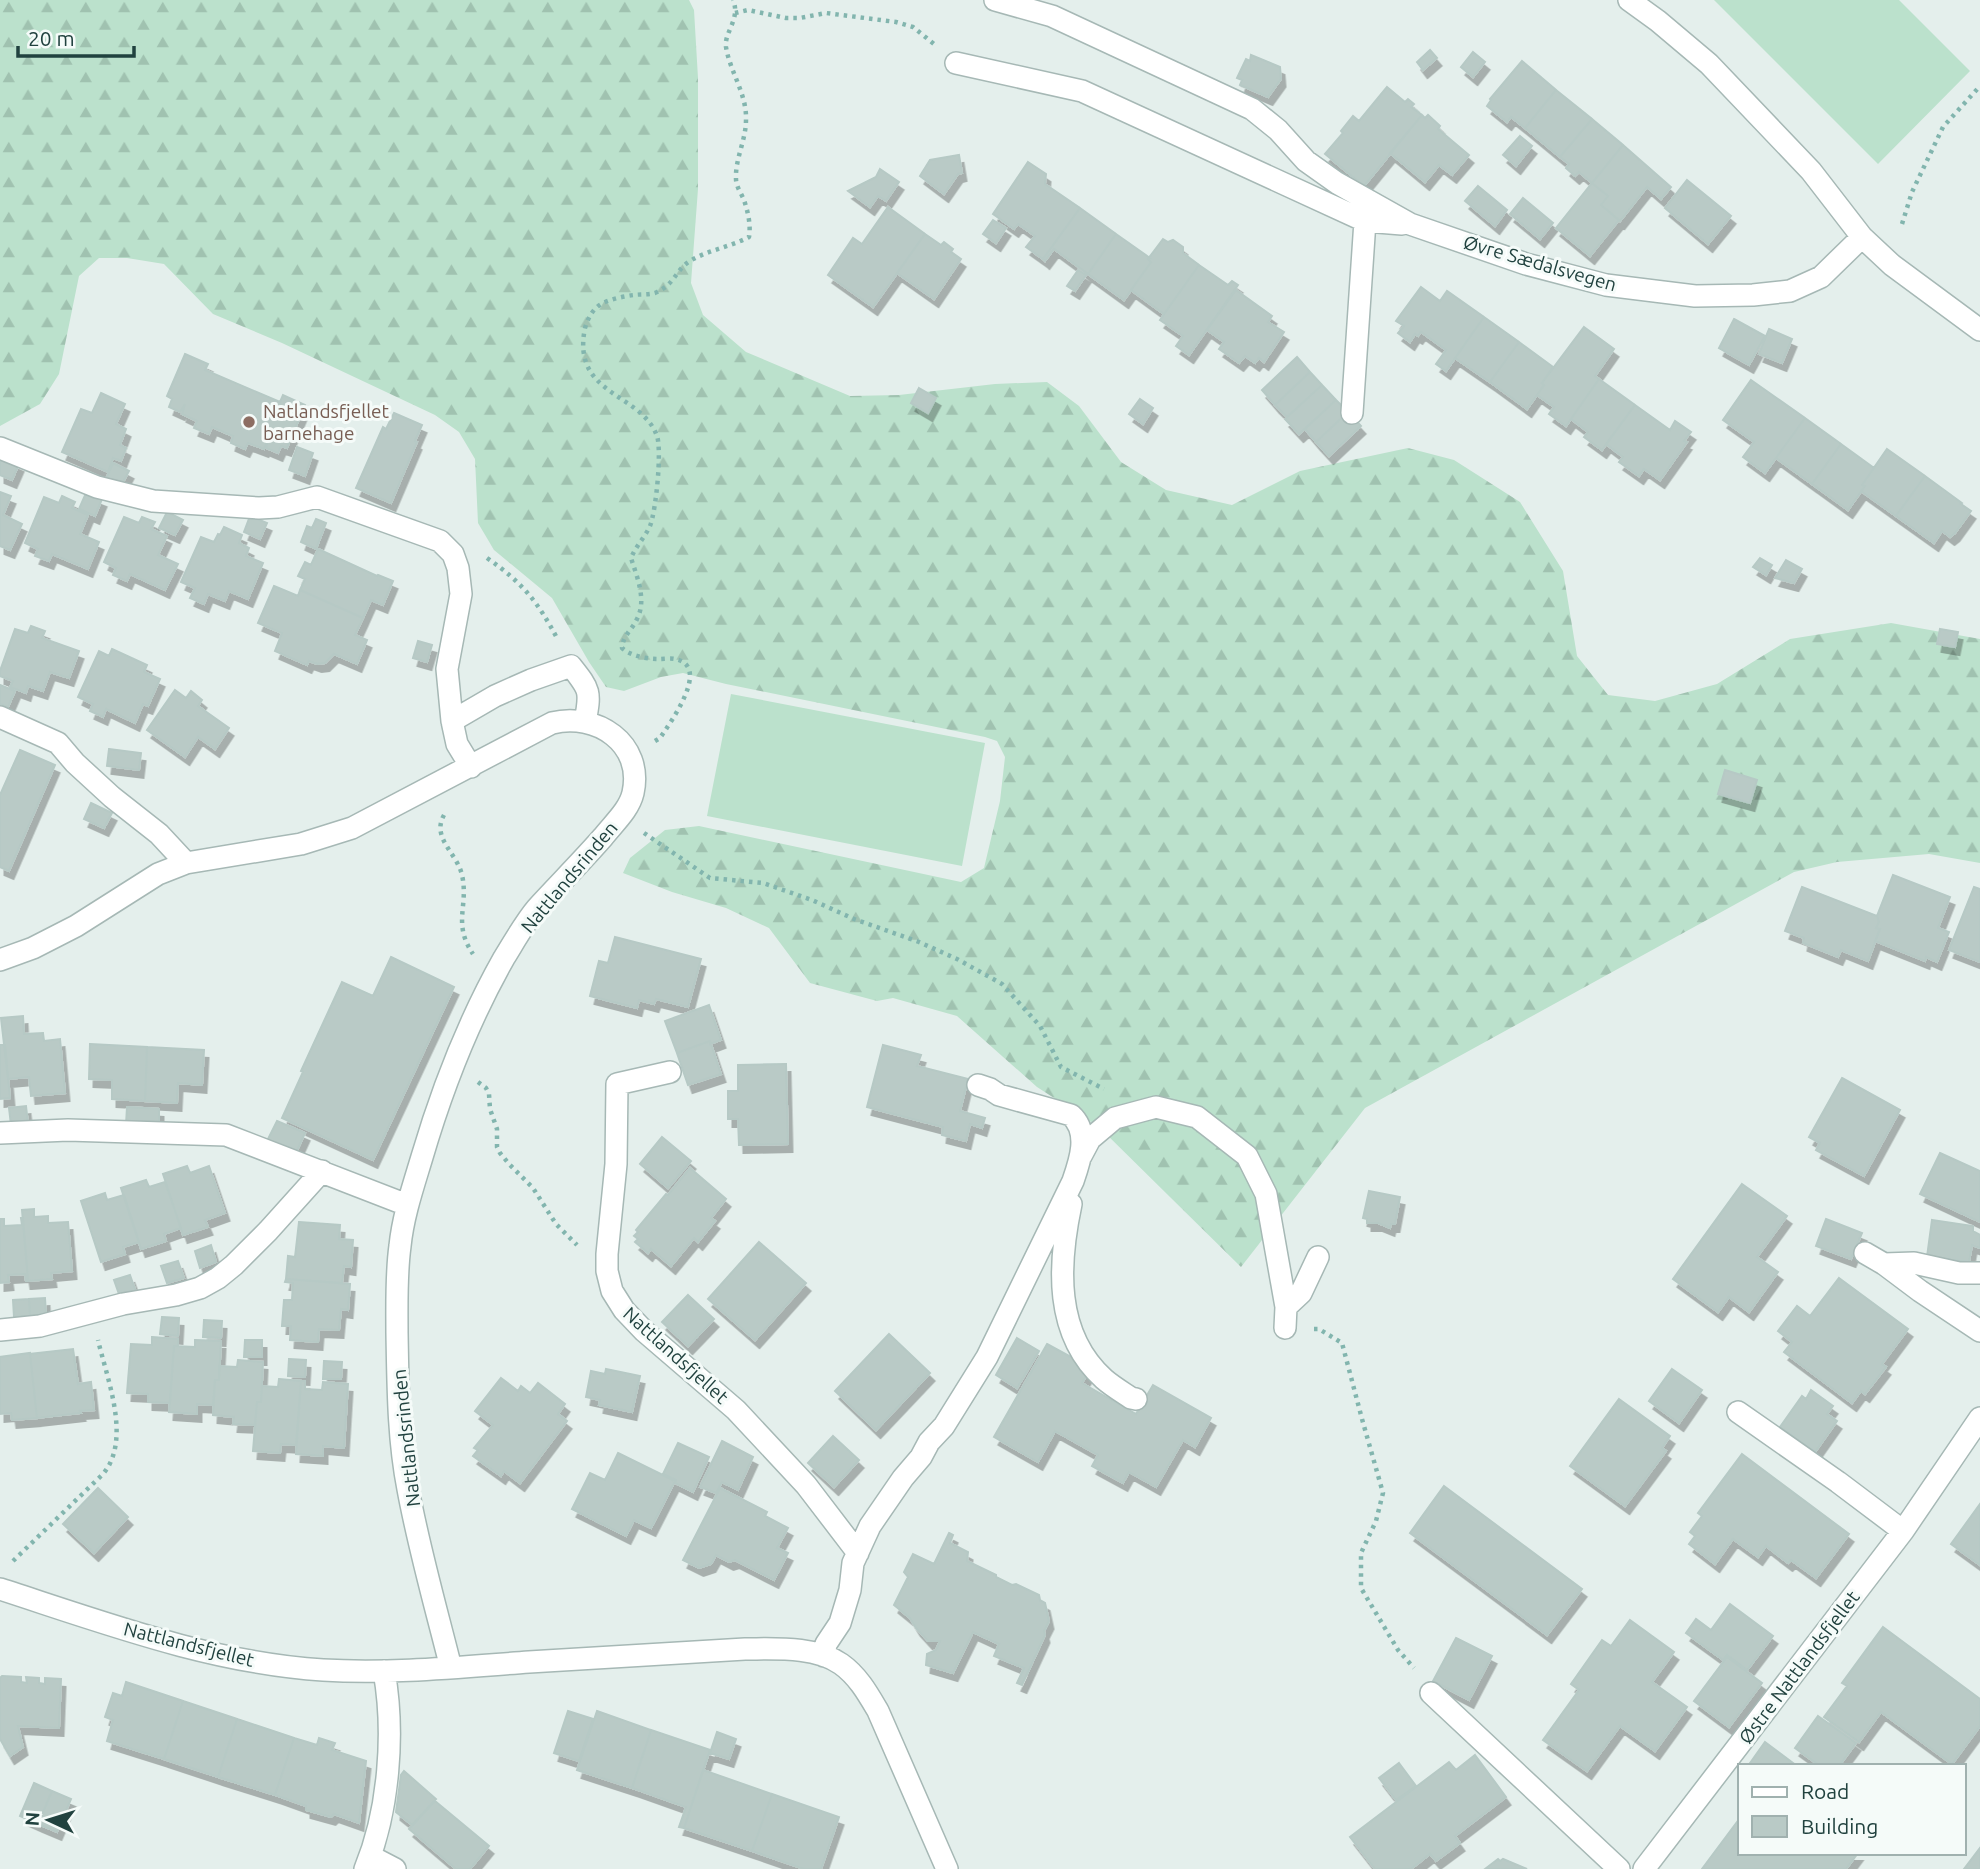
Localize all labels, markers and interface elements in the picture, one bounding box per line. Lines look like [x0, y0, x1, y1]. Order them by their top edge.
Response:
scale bar [18, 14, 133, 58]
text: 20 m [28, 26, 75, 50]
street label: Øvre Sædalsvegen [1461, 231, 1619, 295]
place label: Natlandsfjellet barnehage [263, 400, 390, 444]
marker: Natlandsfjellet barnehage [241, 414, 257, 430]
street label: Nattlandsrinden [516, 817, 622, 937]
street label: Nattlandsfjellet [619, 1302, 733, 1408]
street label: Nattlandsrinden [388, 1368, 424, 1508]
street label: Østre Nattlandsfjellet [1734, 1586, 1864, 1748]
street label: Nattlandsfjellet [122, 1617, 257, 1671]
legend [1738, 1764, 1966, 1855]
text: Road [1801, 1779, 1849, 1803]
north arrow [14, 1785, 84, 1855]
text: N [21, 1811, 44, 1827]
text: Building [1801, 1814, 1878, 1838]

